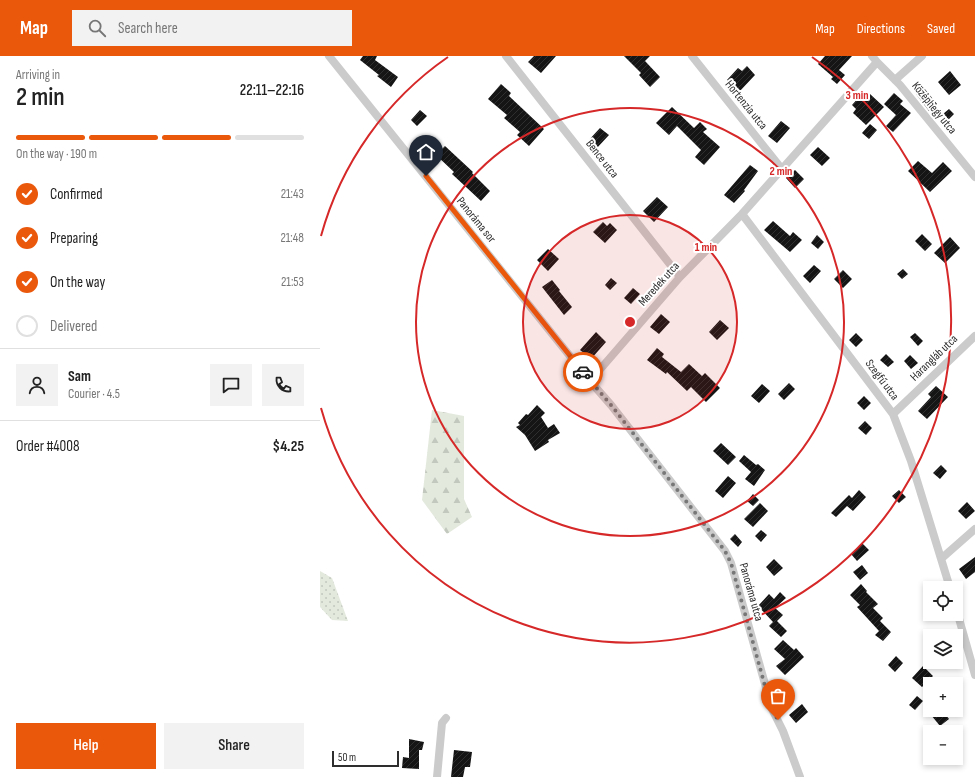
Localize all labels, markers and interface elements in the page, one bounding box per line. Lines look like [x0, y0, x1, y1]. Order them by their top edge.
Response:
search box [72, 10, 352, 46]
text: Map [20, 17, 48, 40]
icon: search [86, 17, 108, 39]
text: Search here [118, 19, 178, 38]
text: Map [815, 20, 835, 37]
text: Directions [857, 20, 905, 37]
text: Saved [927, 20, 955, 37]
text: Arriving in [16, 67, 60, 83]
street label: Hortenzia utca [722, 77, 771, 133]
street label: Középhegy utca [908, 79, 960, 137]
text: 22:11–22:16 [240, 81, 304, 100]
text: 2 min [16, 82, 65, 113]
text: 3 min [846, 88, 868, 103]
pin [409, 135, 443, 176]
street label: Bence utca [582, 137, 622, 181]
icon: home [415, 141, 437, 163]
text: On the way · 190 m [16, 146, 97, 162]
text: 2 min [770, 164, 792, 179]
icon: check [16, 183, 38, 205]
text: Confirmed [50, 185, 103, 204]
text: 21:43 [281, 186, 304, 202]
street label: Panoráma sor [453, 194, 499, 246]
icon: check [16, 227, 38, 249]
text: Preparing [50, 229, 98, 248]
text: 21:48 [280, 230, 304, 246]
text: 1 min [695, 240, 717, 255]
street label: Meredek utca [635, 259, 683, 309]
icon: check [16, 271, 38, 293]
text: On the way [50, 273, 105, 292]
text: 21:53 [281, 274, 304, 290]
centre of rings [623, 315, 637, 329]
text: Delivered [50, 317, 97, 336]
street label: Harangláb utca [907, 331, 961, 384]
courier [563, 352, 603, 392]
street label: Szegfű utca [862, 357, 902, 404]
icon: car [572, 361, 594, 383]
button: person [16, 364, 58, 406]
button: chat [210, 364, 252, 406]
button: phone [262, 364, 304, 406]
text: Sam [68, 367, 91, 386]
text: Courier · 4.5 [68, 386, 120, 402]
text: Order #4008 [16, 437, 79, 456]
text: $4.25 [272, 437, 304, 456]
street label: Panoráma utca [736, 561, 767, 623]
map controls [923, 581, 963, 765]
button: locate [923, 581, 963, 621]
button: layers [923, 629, 963, 669]
button: + [923, 677, 963, 717]
pin [761, 679, 795, 720]
icon: bag [767, 685, 789, 707]
button: Help [16, 723, 156, 769]
button: Share [164, 723, 304, 769]
button: − [923, 725, 963, 765]
scale bar [332, 749, 399, 768]
text: 50 m [338, 751, 356, 764]

